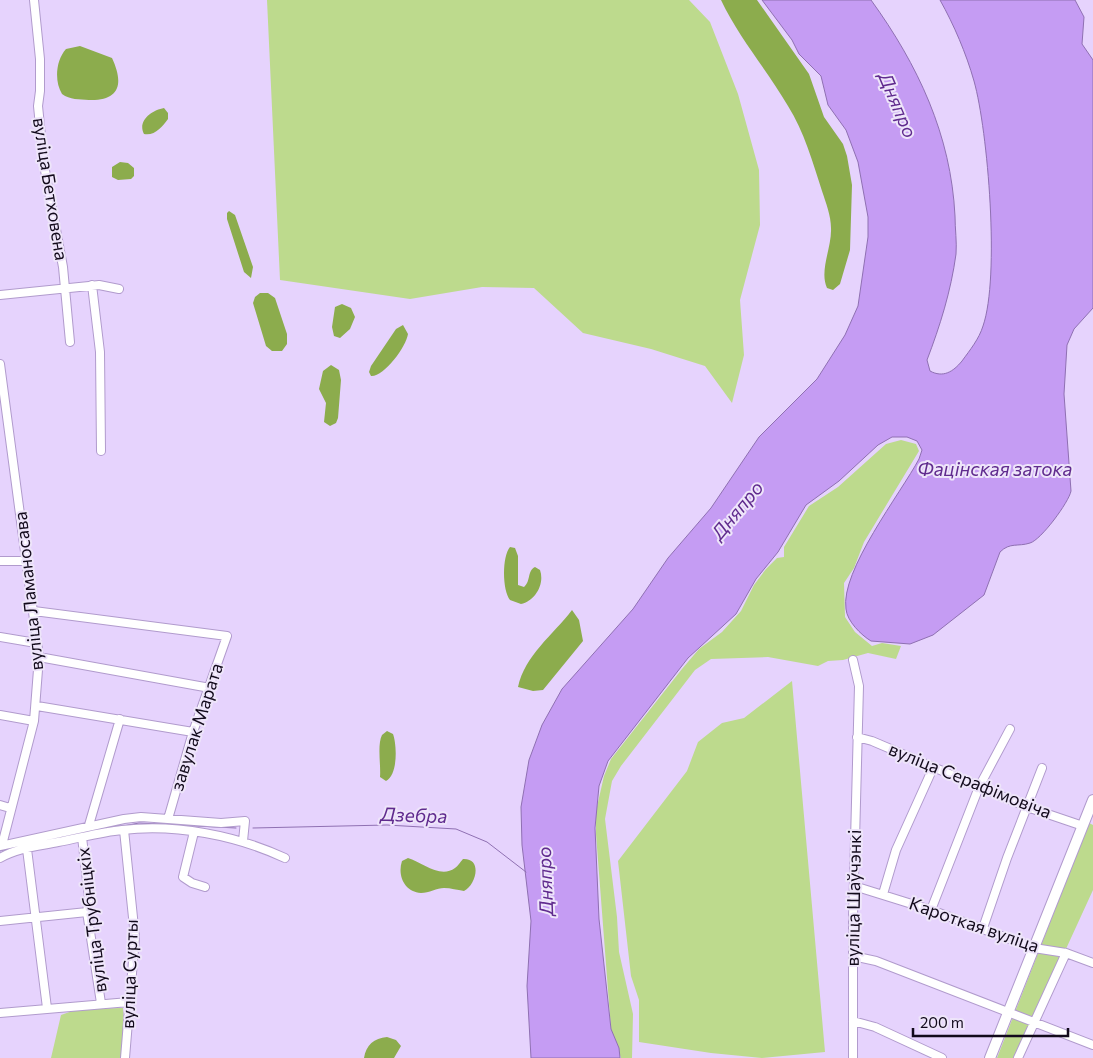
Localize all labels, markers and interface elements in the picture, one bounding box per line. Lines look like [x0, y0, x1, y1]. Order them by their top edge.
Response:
water label: Дняпро [874, 67, 923, 141]
street label: вуліца Бетховена [29, 116, 73, 262]
water label: Фацінская затока [918, 457, 1073, 480]
water label: Дняпро [704, 476, 768, 545]
street label: вуліца Ламаносава [9, 511, 47, 672]
street label: завулак Марата [165, 660, 227, 793]
street label: вуліца Серафімовіча [886, 737, 1055, 823]
water label: Дзебра [378, 802, 448, 827]
street label: вуліца Шаўчэнкі [841, 829, 865, 967]
street label: вуліца Трубніцкіх [71, 846, 111, 994]
water label: Дняпро [532, 846, 557, 918]
street label: Кароткая вуліца [906, 892, 1042, 957]
street label: вуліца Сурты [116, 919, 142, 1029]
scale bar [913, 1006, 1068, 1038]
text: 200 m [920, 1013, 964, 1031]

